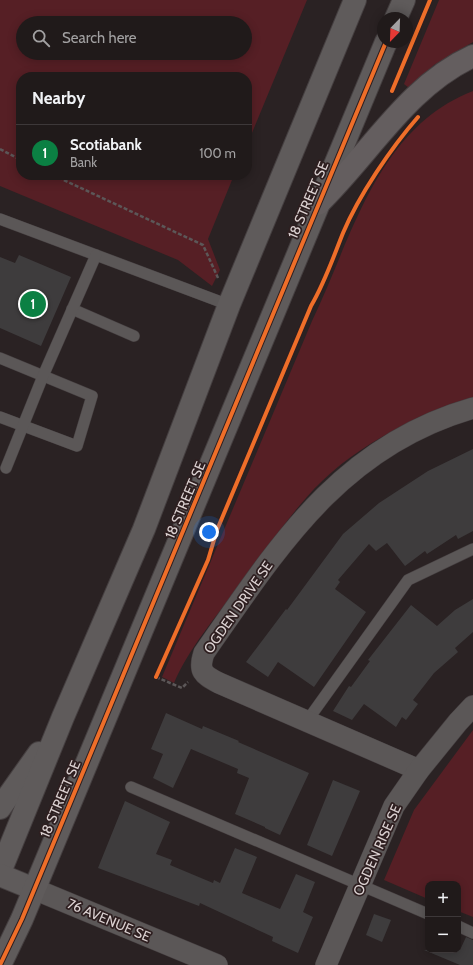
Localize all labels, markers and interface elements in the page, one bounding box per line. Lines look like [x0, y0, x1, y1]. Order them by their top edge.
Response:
north arrow [377, 12, 413, 48]
search box [16, 16, 252, 60]
icon: search [30, 27, 52, 49]
text: Search here [62, 29, 137, 47]
text: Nearby [32, 88, 85, 108]
text: Scotiabank [70, 136, 142, 154]
text: 1 [43, 145, 47, 161]
text: 100 m [199, 145, 236, 161]
text: Bank [70, 154, 97, 170]
street label: 18 STREET SE [284, 158, 332, 241]
pin: 1 [20, 289, 46, 319]
street label: 18 STREET SE [161, 458, 209, 541]
your location [199, 522, 219, 542]
street label: OGDEN DRIVE SE [199, 557, 277, 657]
street label: 18 STREET SE [36, 757, 84, 840]
street label: OGDEN RISE SE [349, 801, 405, 898]
map controls [425, 881, 461, 953]
button: + [425, 881, 461, 917]
street label: 76 AVENUE SE [65, 894, 154, 946]
button: − [425, 917, 461, 953]

